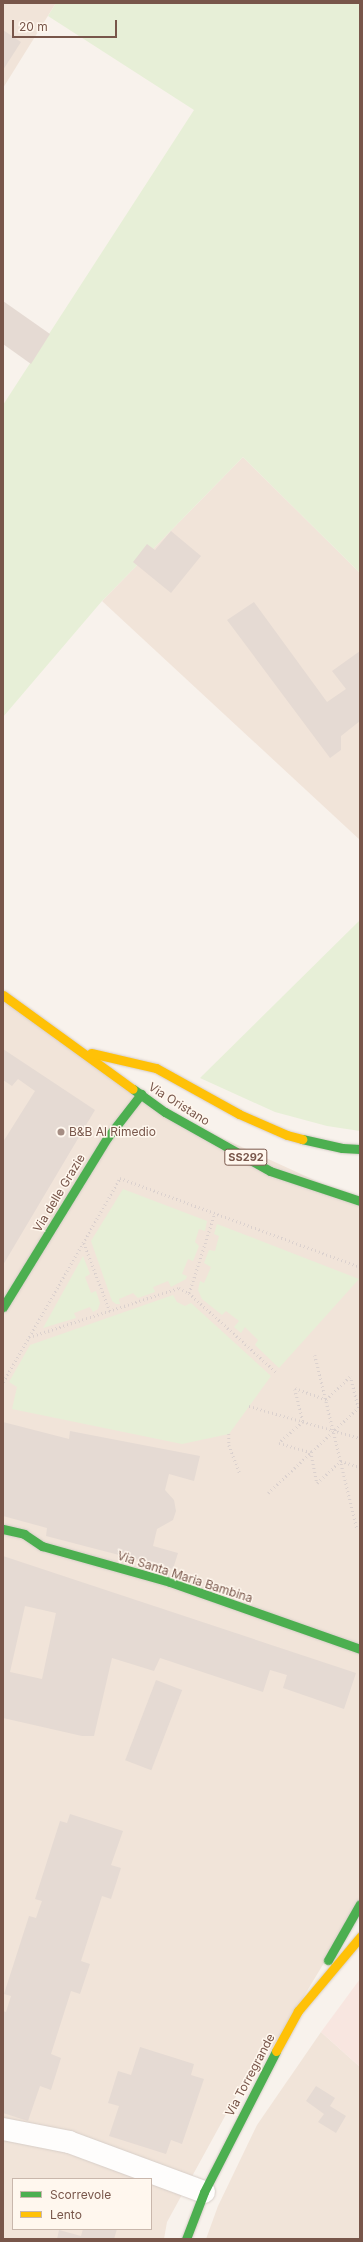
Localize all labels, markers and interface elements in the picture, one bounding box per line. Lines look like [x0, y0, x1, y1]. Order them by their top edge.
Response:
scale bar [14, 12, 119, 38]
text: 20 m [19, 19, 48, 34]
street label: Via Oristano [146, 1079, 212, 1129]
place label: B&B Al Rimedio [69, 1125, 156, 1139]
marker: B&B Al Rimedio [56, 1127, 66, 1137]
road number: SS292 [224, 1148, 268, 1166]
street label: Via delle Grazie [30, 1151, 88, 1235]
street label: Via Santa Maria Bambina [116, 1548, 254, 1606]
street label: Via Torregrande [222, 2031, 278, 2119]
legend [12, 2178, 152, 2230]
text: Scorrevole [50, 2187, 111, 2202]
text: Lento [50, 2207, 82, 2222]

